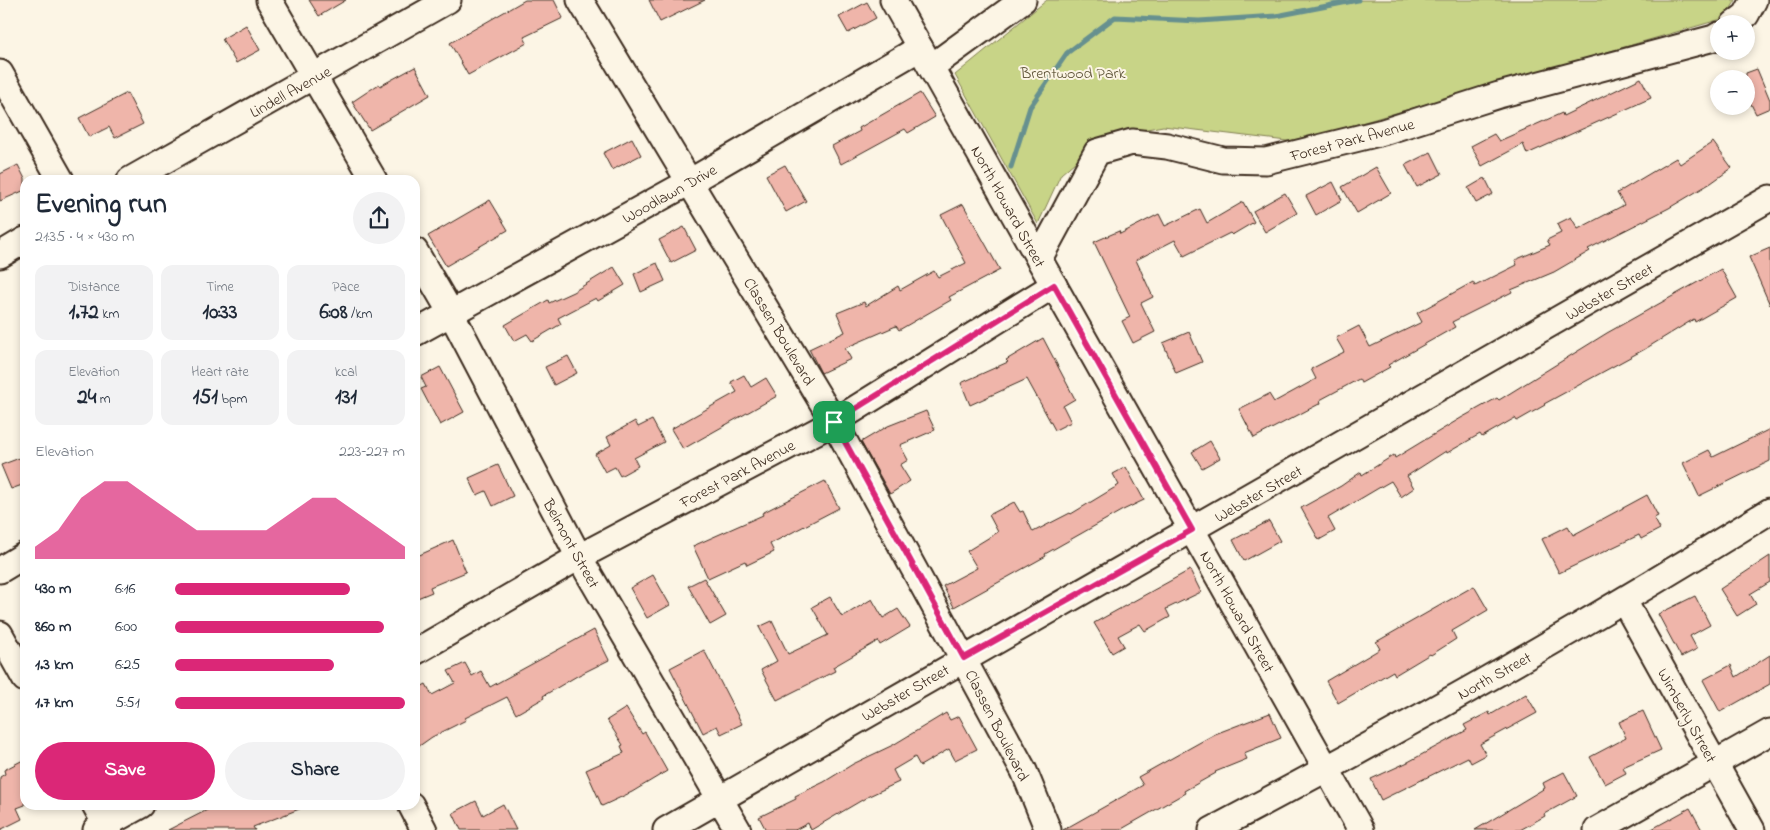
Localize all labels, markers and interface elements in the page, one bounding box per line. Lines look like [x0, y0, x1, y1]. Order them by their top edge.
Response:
map controls [1710, 15, 1755, 115]
button: + [1710, 15, 1755, 60]
street label: Lindell Avenue [246, 60, 337, 125]
park label: Brentwood Park [1019, 62, 1127, 86]
button: − [1710, 70, 1755, 115]
street label: Forest Park Avenue [1287, 113, 1418, 169]
street label: North Howard Street [964, 142, 1051, 273]
street label: Woodlawn Drive [618, 158, 722, 231]
text: Evening run [35, 185, 167, 226]
button: share [353, 192, 405, 244]
text: 21:35 · 4 × 430 m [35, 225, 135, 249]
street label: Webster Street [1562, 258, 1659, 328]
street label: Classen Boulevard [737, 273, 820, 391]
text: Distance [68, 277, 120, 298]
text: Time [206, 277, 234, 298]
text: Pace [332, 277, 360, 298]
text: 1.72 [69, 298, 99, 328]
text: 10:33 [203, 298, 237, 328]
text: 6:08 [320, 298, 348, 328]
text: km [99, 304, 119, 325]
text: /km [348, 304, 372, 325]
text: Elevation [68, 362, 120, 383]
text: Heart rate [191, 362, 249, 383]
text: kcal [335, 362, 357, 383]
text: 24 [77, 383, 96, 413]
text: 151 [193, 383, 218, 413]
text: 131 [335, 383, 357, 413]
text: m [96, 389, 111, 410]
text: bpm [218, 389, 247, 410]
pin [813, 401, 855, 443]
icon: arrive [820, 408, 848, 436]
street label: Forest Park Avenue [675, 434, 801, 516]
text: Elevation [35, 440, 94, 464]
text: 223–227 m [339, 440, 405, 464]
street label: Webster Street [1211, 460, 1308, 530]
street label: Belmont Street [535, 494, 605, 594]
street label: North Howard Street [1193, 547, 1280, 678]
text: 430 m [35, 577, 72, 601]
text: 6:16 [115, 577, 136, 601]
text: 860 m [35, 615, 71, 639]
text: 6:00 [115, 615, 137, 639]
street label: North Street [1454, 646, 1537, 707]
text: 1.3 km [35, 653, 73, 677]
text: 6:25 [115, 653, 141, 677]
street label: Webster Street [858, 659, 955, 729]
street label: Wimberly Street [1650, 664, 1722, 768]
street label: Classen Boulevard [958, 666, 1035, 786]
text: 1.7 km [35, 691, 73, 715]
text: 5:51 [115, 691, 140, 715]
button: Save [35, 742, 215, 800]
button: Share [225, 742, 405, 800]

